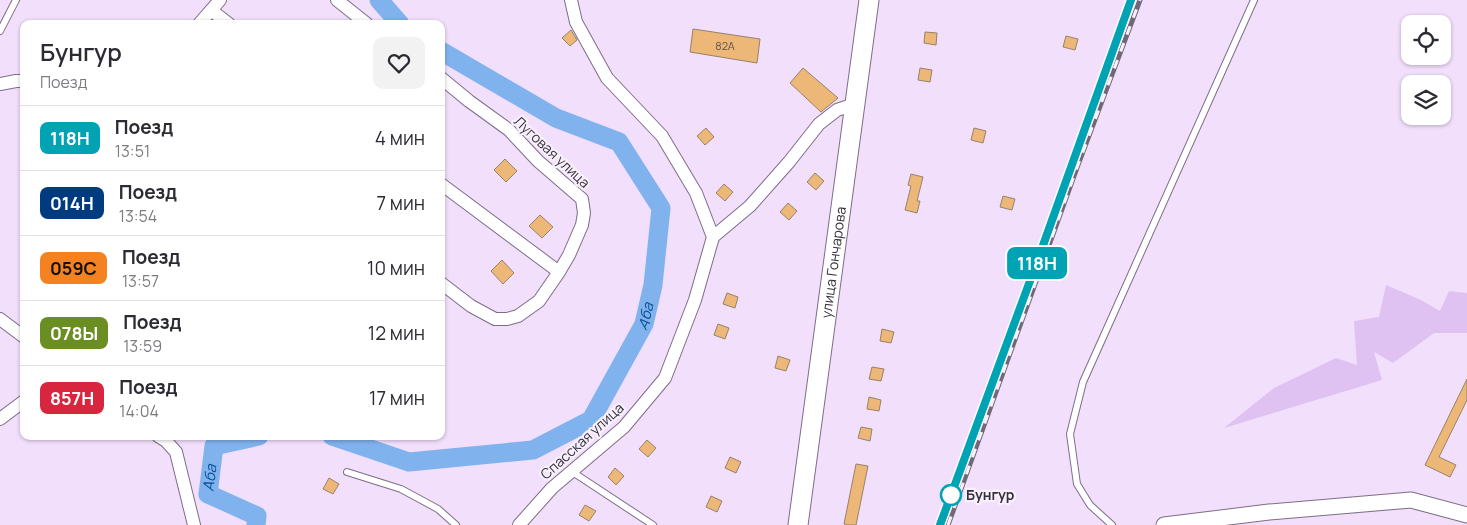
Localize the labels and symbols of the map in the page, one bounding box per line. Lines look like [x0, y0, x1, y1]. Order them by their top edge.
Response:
house number: 82А [715, 38, 735, 53]
street label: Луговая улица [510, 112, 594, 192]
street label: улица Гончарова [816, 205, 850, 319]
line badge: 118Н [1002, 247, 1072, 279]
water label: Аба [632, 300, 659, 333]
street label: Спасская улица [536, 398, 627, 483]
water label: Аба [197, 463, 222, 492]
marker: Бунгур [940, 484, 962, 506]
place label: Бунгур [966, 485, 1015, 504]

